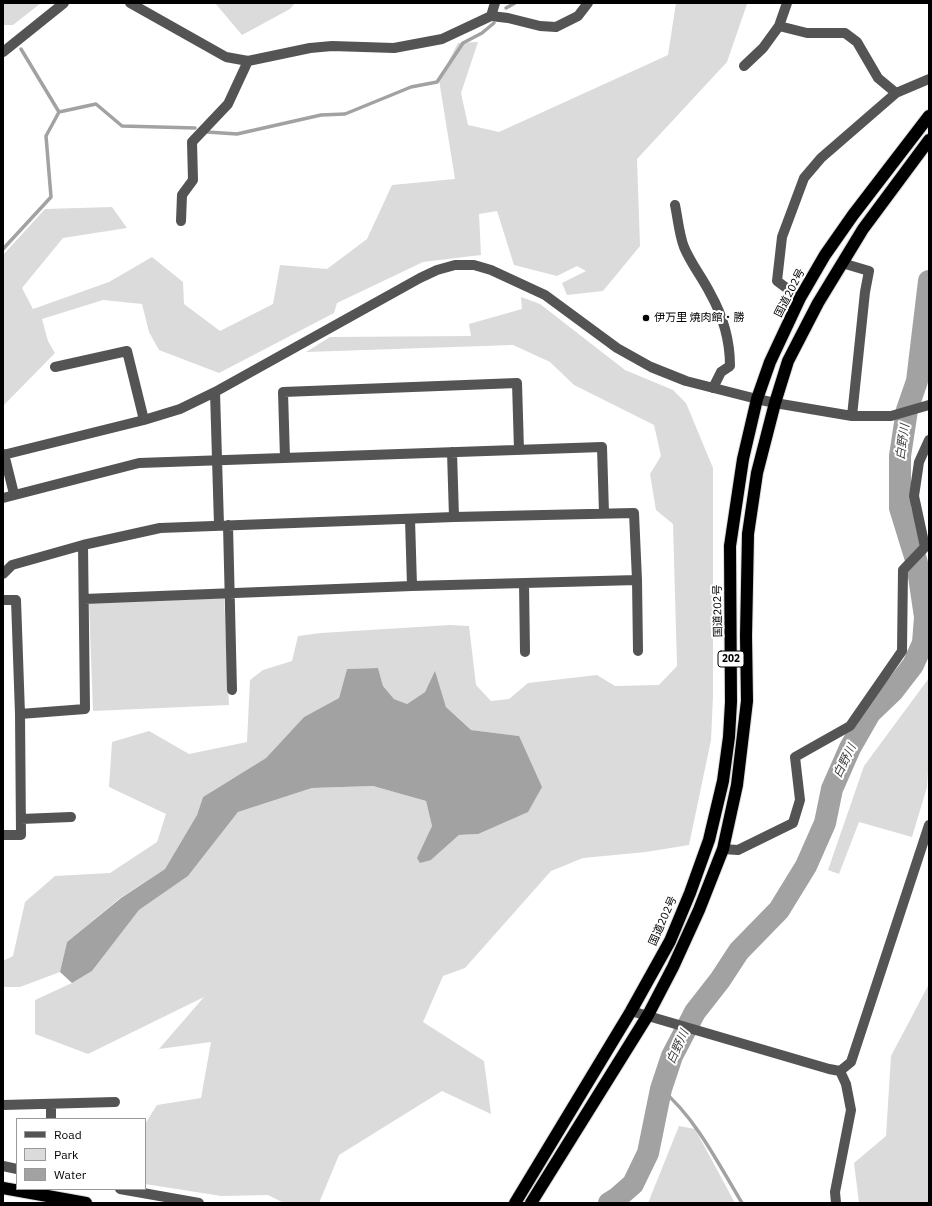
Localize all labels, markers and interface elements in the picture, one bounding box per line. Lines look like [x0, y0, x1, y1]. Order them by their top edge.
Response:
street label: 国道202号 [772, 266, 808, 320]
place label: 伊万里 焼肉館・勝 [654, 311, 745, 325]
marker: 伊万里 焼肉館・勝 [641, 313, 651, 323]
water label: 白野川 [893, 423, 913, 461]
street label: 国道202号 [711, 584, 725, 638]
road number: 202 [718, 651, 744, 667]
water label: 白野川 [831, 742, 859, 780]
street label: 国道202号 [646, 894, 680, 948]
water label: 白野川 [664, 1028, 692, 1066]
legend [16, 1118, 146, 1190]
text: Road [54, 1127, 82, 1142]
text: Park [54, 1147, 78, 1162]
text: Water [54, 1167, 86, 1182]

